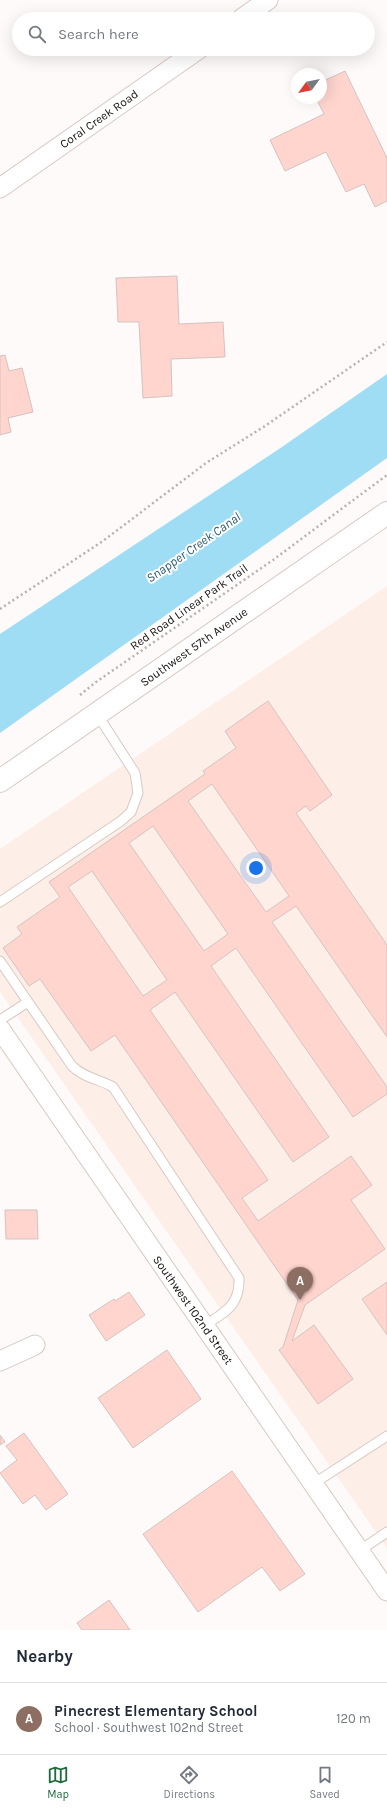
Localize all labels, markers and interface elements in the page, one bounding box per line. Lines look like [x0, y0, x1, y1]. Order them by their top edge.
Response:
search box [12, 12, 375, 56]
icon: search [26, 23, 48, 45]
text: Search here [58, 25, 139, 43]
north arrow [291, 68, 327, 104]
street label: Coral Creek Road [57, 87, 141, 151]
water label: Snapper Creek Canal [143, 509, 243, 586]
street label: Red Road Linear Park Trail [127, 561, 251, 653]
street label: Southwest 57th Avenue [138, 605, 250, 689]
your location [246, 858, 266, 878]
street label: Southwest 102nd Street [150, 1253, 236, 1367]
pin: A [287, 1267, 313, 1300]
text: Nearby [16, 1646, 73, 1666]
text: Pinecrest Elementary School [54, 1702, 258, 1720]
text: A [25, 1711, 33, 1726]
text: 120 m [336, 1711, 371, 1726]
text: School · Southwest 102nd Street [54, 1720, 243, 1735]
tab: Map [47, 1764, 69, 1801]
tab: Directions [163, 1764, 215, 1801]
tab: Saved [309, 1764, 340, 1801]

